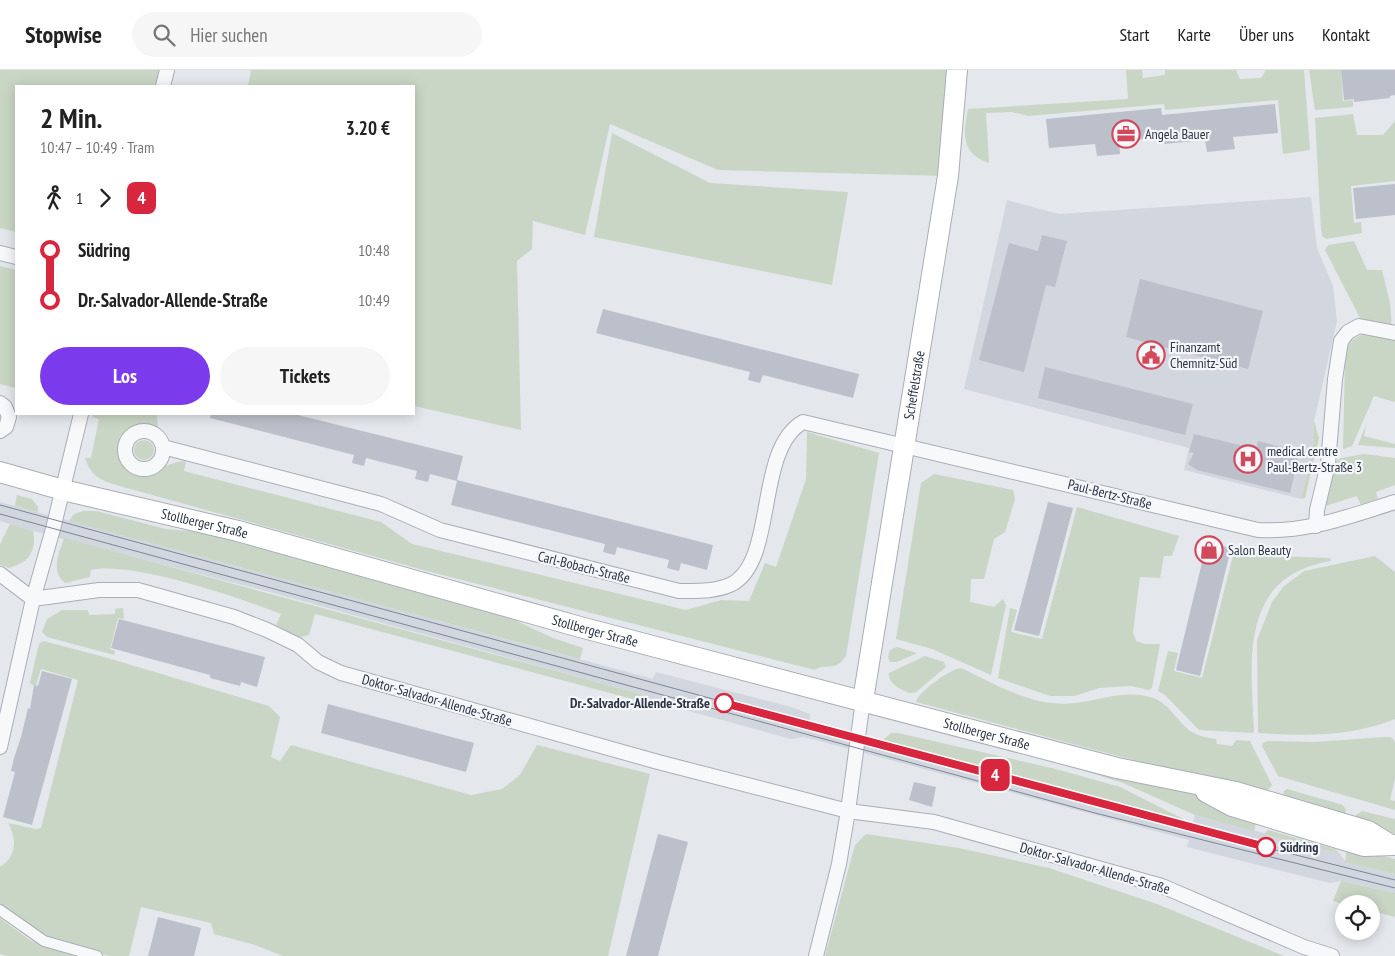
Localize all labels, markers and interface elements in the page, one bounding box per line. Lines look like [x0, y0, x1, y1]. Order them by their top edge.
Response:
search box [132, 12, 482, 57]
text: Stopwise [25, 19, 102, 50]
icon: search [150, 21, 178, 49]
text: Hier suchen [190, 23, 268, 47]
text: Start [1119, 23, 1150, 46]
text: Karte [1178, 23, 1211, 46]
text: Über uns [1239, 23, 1294, 46]
text: Kontakt [1322, 23, 1370, 46]
text: 2 Min. [40, 99, 103, 136]
text: 3.20 € [346, 116, 390, 140]
office icon: Angela Bauer [1111, 119, 1141, 149]
place label: Angela Bauer [1145, 125, 1209, 143]
text: 10:47 – 10:49 · Tram [40, 137, 154, 157]
icon: walk [40, 184, 68, 212]
icon: forward [91, 184, 119, 212]
text: 4 [137, 186, 146, 209]
text: 1 [76, 188, 83, 208]
text: Südring [78, 238, 130, 262]
text: 10:48 [358, 240, 390, 260]
text: Dr.-Salvador-Allende-Straße [78, 288, 268, 312]
text: 10:49 [358, 290, 390, 310]
place label: Finanzamt Chemnitz-Süd [1170, 338, 1237, 372]
public building icon: Finanzamt Chemnitz-Süd [1136, 340, 1166, 370]
button: Los [40, 347, 210, 405]
button: Tickets [220, 347, 390, 405]
street label: Scheffelstraße [900, 349, 929, 421]
place label: medical centre Paul-Bertz-Straße 3 [1267, 442, 1362, 476]
hospital icon: medical centre Paul-Bertz-Straße 3 [1233, 444, 1263, 474]
street label: Paul-Bertz-Straße [1066, 475, 1154, 513]
street label: Stollberger Straße [159, 504, 250, 542]
shop icon: Salon Beauty [1194, 535, 1224, 565]
place label: Salon Beauty [1228, 541, 1292, 559]
street label: Carl-Bobach-Straße [536, 547, 632, 587]
street label: Stollberger Straße [550, 611, 640, 651]
street label: Doktor-Salvador-Allende-Straße [360, 670, 514, 730]
marker: Dr.-Salvador-Allende-Straße [714, 693, 734, 713]
place label: Dr.-Salvador-Allende-Straße [570, 694, 710, 712]
street label: Stollberger Straße [942, 714, 1032, 754]
line badge: 4 [979, 759, 1011, 791]
text: 4 [991, 763, 999, 786]
marker: Südring [1256, 837, 1276, 857]
street label: Doktor-Salvador-Allende-Straße [1018, 838, 1172, 898]
place label: Südring [1280, 838, 1318, 856]
map controls [1335, 895, 1380, 940]
button: locate [1335, 895, 1380, 940]

